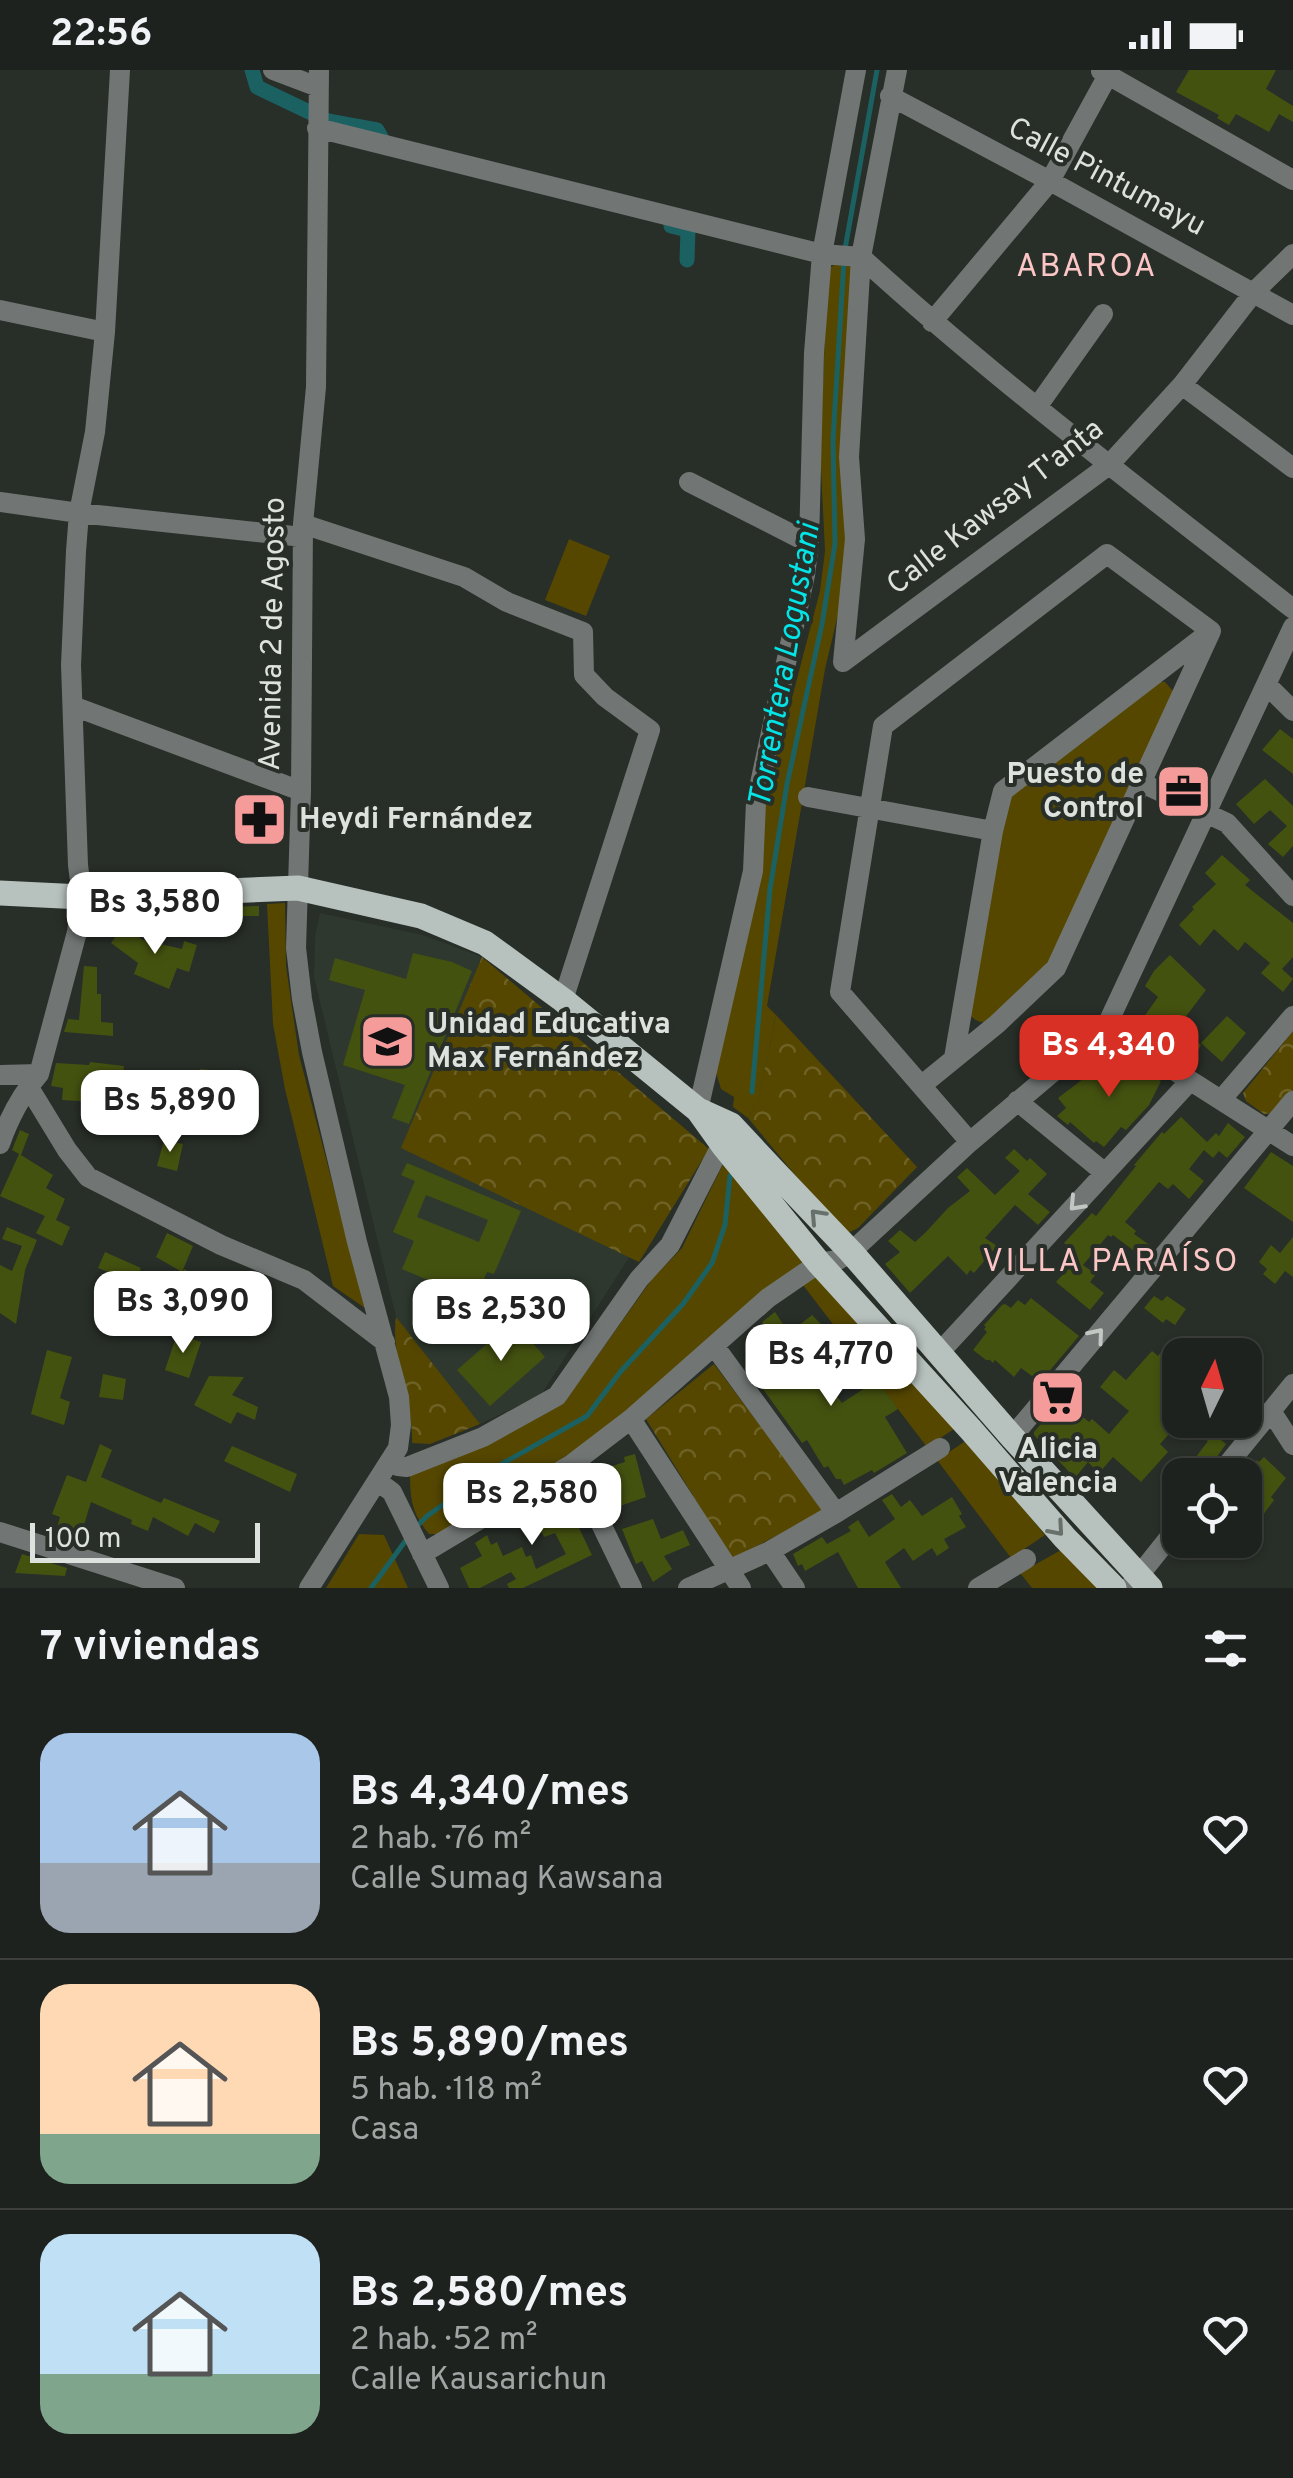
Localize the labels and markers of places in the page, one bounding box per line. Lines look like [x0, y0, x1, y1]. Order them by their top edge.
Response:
place label: Puesto de Control [1006, 757, 1144, 828]
office icon: Puesto de Control [1153, 762, 1213, 822]
pharmacy icon: Heydi Fernández [230, 790, 290, 850]
place label: Heydi Fernández [299, 802, 533, 839]
pin: Bs 3,580 [52, 872, 258, 957]
place label: Unidad Educativa Max Fernández [427, 1007, 671, 1078]
school or university icon: Unidad Educativa Max Fernández [358, 1012, 418, 1072]
pin: Bs 4,340 [1006, 1015, 1212, 1100]
pin: Bs 5,890 [67, 1070, 273, 1155]
pin: Bs 3,090 [80, 1271, 286, 1356]
pin: Bs 2,530 [398, 1279, 604, 1364]
pin: Bs 4,770 [728, 1324, 934, 1409]
supermarket icon: Alicia Valencia [1028, 1368, 1088, 1428]
place label: Alicia Valencia [998, 1432, 1118, 1503]
pin: Bs 2,580 [429, 1463, 635, 1548]

